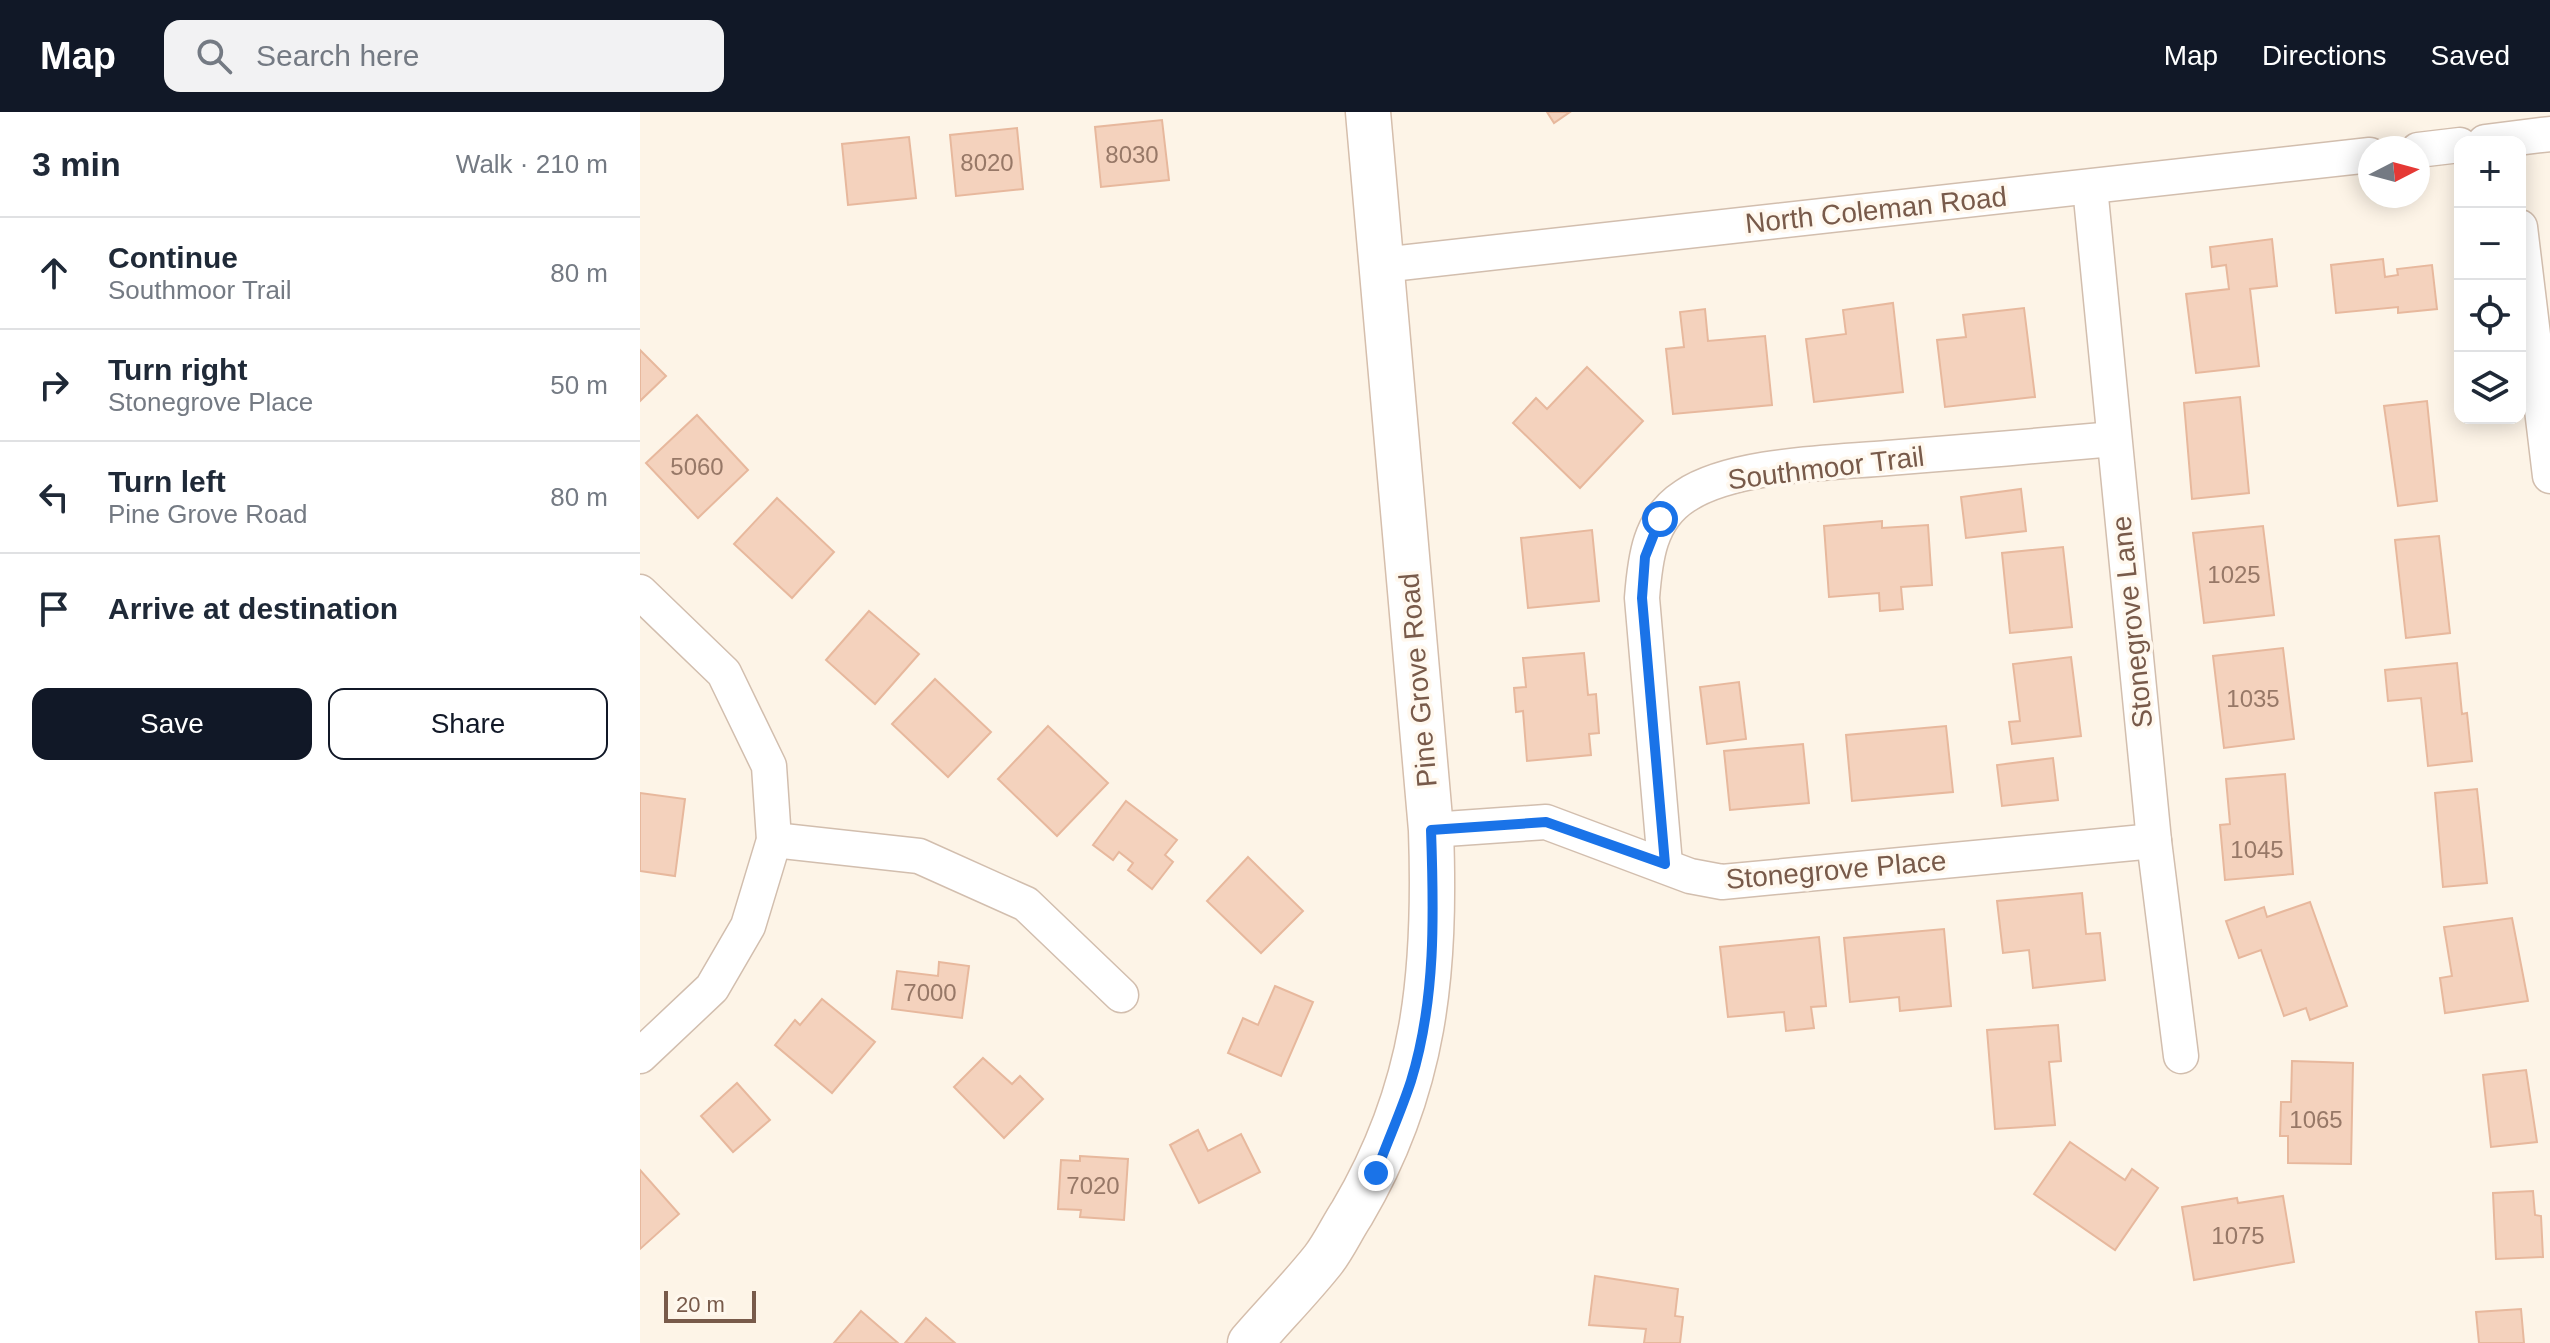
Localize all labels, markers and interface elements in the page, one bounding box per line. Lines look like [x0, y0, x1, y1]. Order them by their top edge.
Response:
search box [164, 20, 724, 92]
icon: search [192, 34, 236, 78]
text: Map [40, 35, 116, 77]
text: Search here [256, 39, 419, 72]
text: Map [2164, 40, 2218, 71]
text: Directions [2262, 40, 2387, 71]
text: Saved [2431, 40, 2510, 71]
north arrow [2358, 136, 2430, 208]
map controls [2454, 136, 2526, 424]
button: + [2454, 136, 2526, 208]
house number: 8030 [1105, 141, 1159, 168]
text: 3 min [32, 145, 121, 183]
text: Walk · 210 m [456, 149, 608, 179]
house number: 8020 [960, 149, 1014, 176]
street label: North Coleman Road [1744, 181, 2008, 239]
button: − [2454, 208, 2526, 280]
text: Continue [108, 241, 238, 274]
icon: ahead [32, 251, 76, 295]
text: 80 m [550, 258, 608, 288]
text: Southmoor Trail [108, 275, 292, 305]
button: locate [2454, 280, 2526, 352]
button: layers [2454, 352, 2526, 424]
text: Turn right [108, 353, 247, 386]
icon: right [32, 363, 76, 407]
text: 50 m [550, 370, 608, 400]
text: Stonegrove Place [108, 387, 313, 417]
street label: Southmoor Trail [1726, 441, 1926, 495]
house number: 5060 [670, 453, 724, 480]
text: Turn left [108, 465, 226, 498]
icon: left [32, 475, 76, 519]
text: 80 m [550, 482, 608, 512]
text: Pine Grove Road [108, 499, 307, 529]
route start [1642, 501, 1678, 537]
street label: Stonegrove Lane [2105, 514, 2159, 730]
house number: 1025 [2207, 561, 2261, 588]
street label: Pine Grove Road [1393, 572, 1443, 788]
icon: arrive [32, 587, 76, 631]
text: Arrive at destination [108, 592, 398, 625]
house number: 1035 [2226, 685, 2280, 712]
button: Save [32, 688, 312, 760]
button: Share [328, 688, 608, 760]
house number: 1045 [2230, 836, 2284, 863]
street label: Stonegrove Place [1725, 845, 1947, 895]
house number: 7000 [903, 979, 957, 1006]
house number: 1065 [2289, 1106, 2343, 1133]
route end [1358, 1155, 1394, 1191]
house number: 7020 [1066, 1172, 1120, 1199]
house number: 1075 [2211, 1222, 2265, 1249]
scale bar [664, 1287, 756, 1323]
text: 20 m [676, 1292, 725, 1317]

